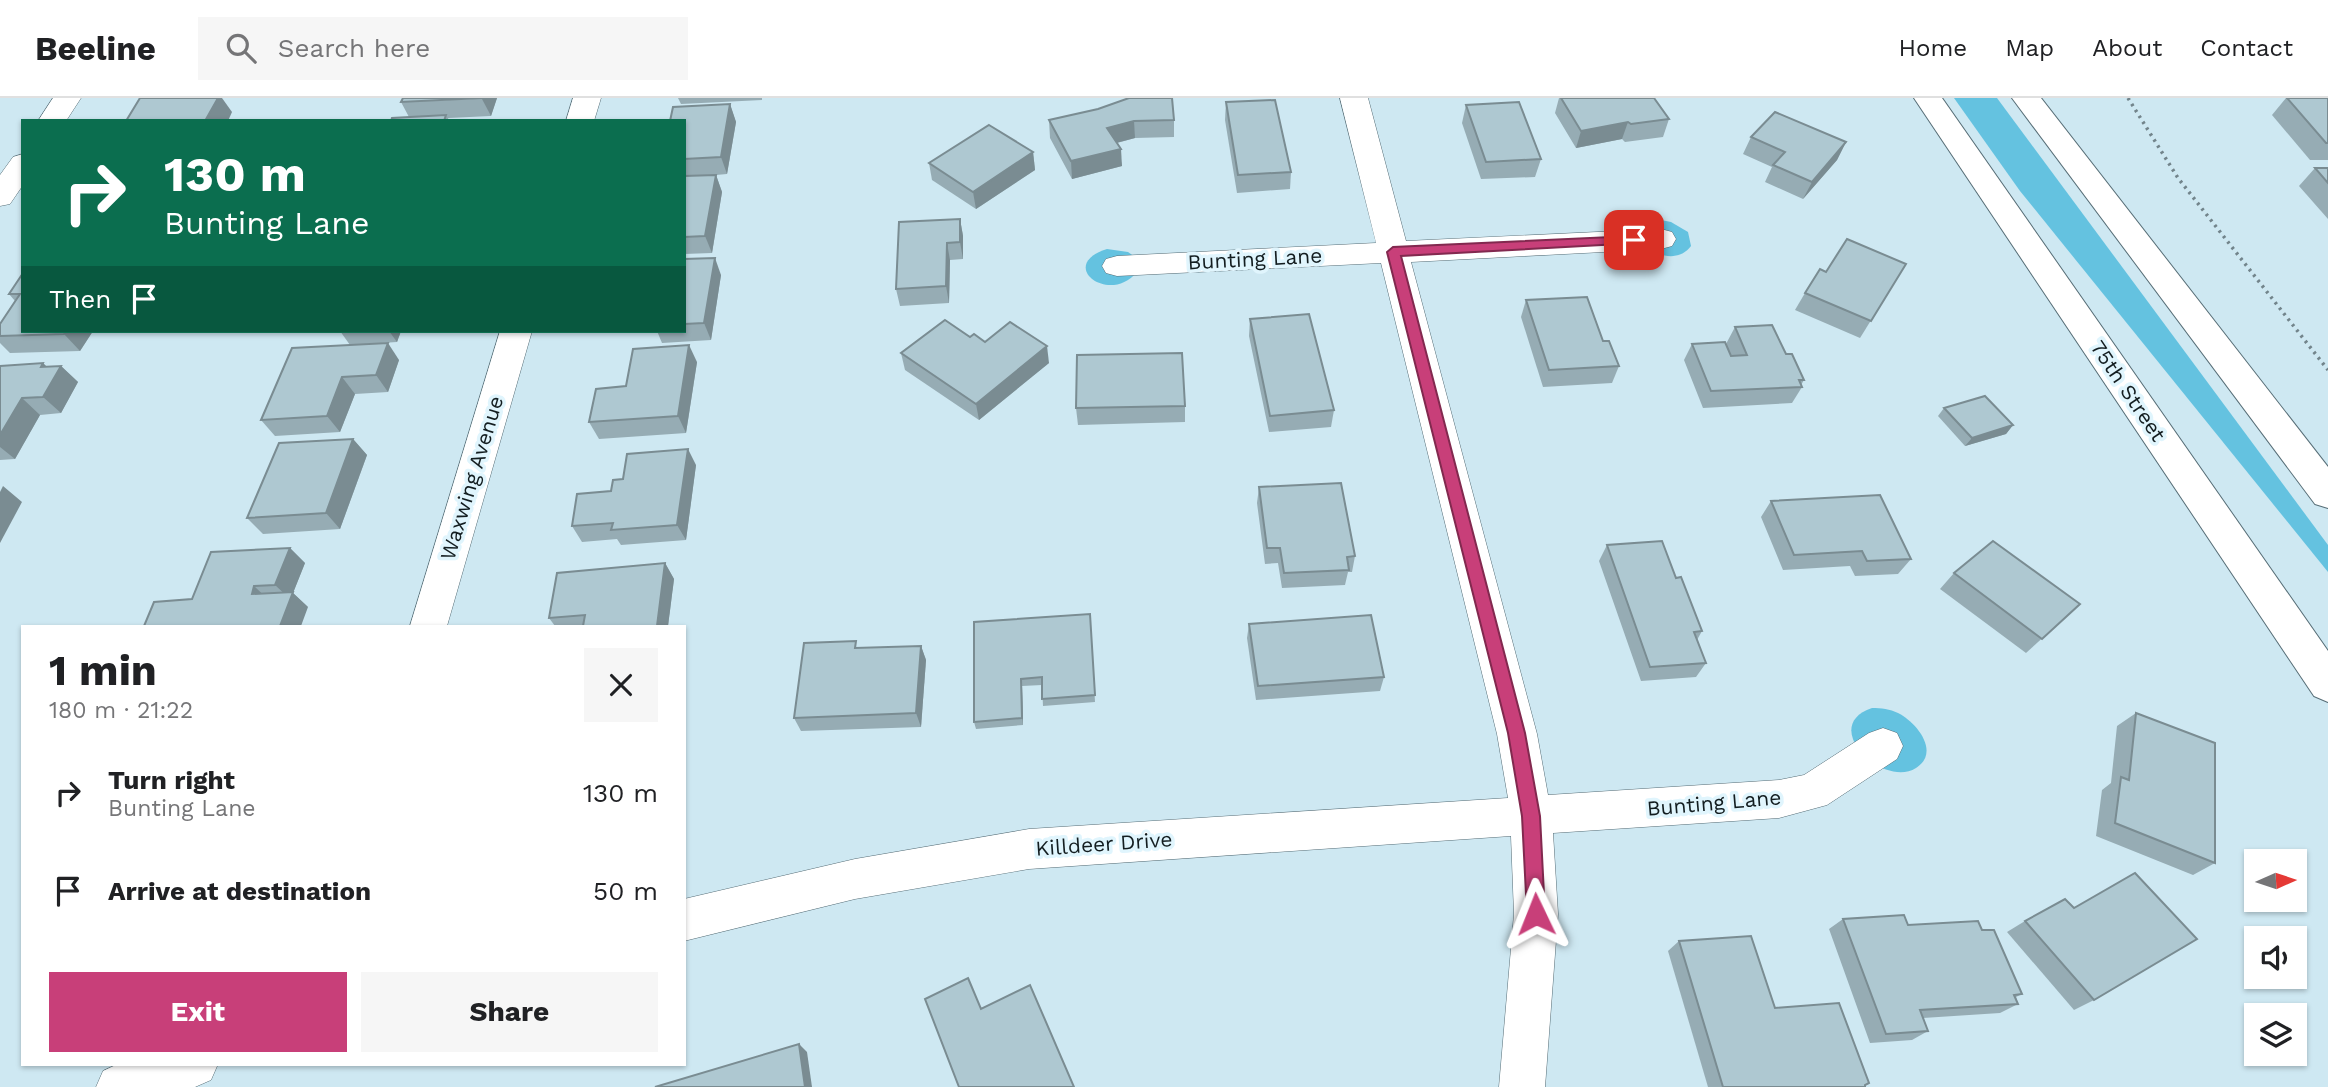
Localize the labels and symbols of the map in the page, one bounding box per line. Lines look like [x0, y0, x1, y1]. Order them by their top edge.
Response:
pin [1604, 210, 1664, 270]
street label: Bunting Lane [1187, 242, 1323, 275]
street label: 75th Street [2086, 336, 2171, 446]
street label: Waxwing Avenue [435, 393, 508, 563]
street label: Bunting Lane [1646, 784, 1782, 821]
street label: Killdeer Drive [1035, 826, 1173, 861]
north arrow [2244, 849, 2306, 912]
position arrow [1499, 877, 1573, 951]

